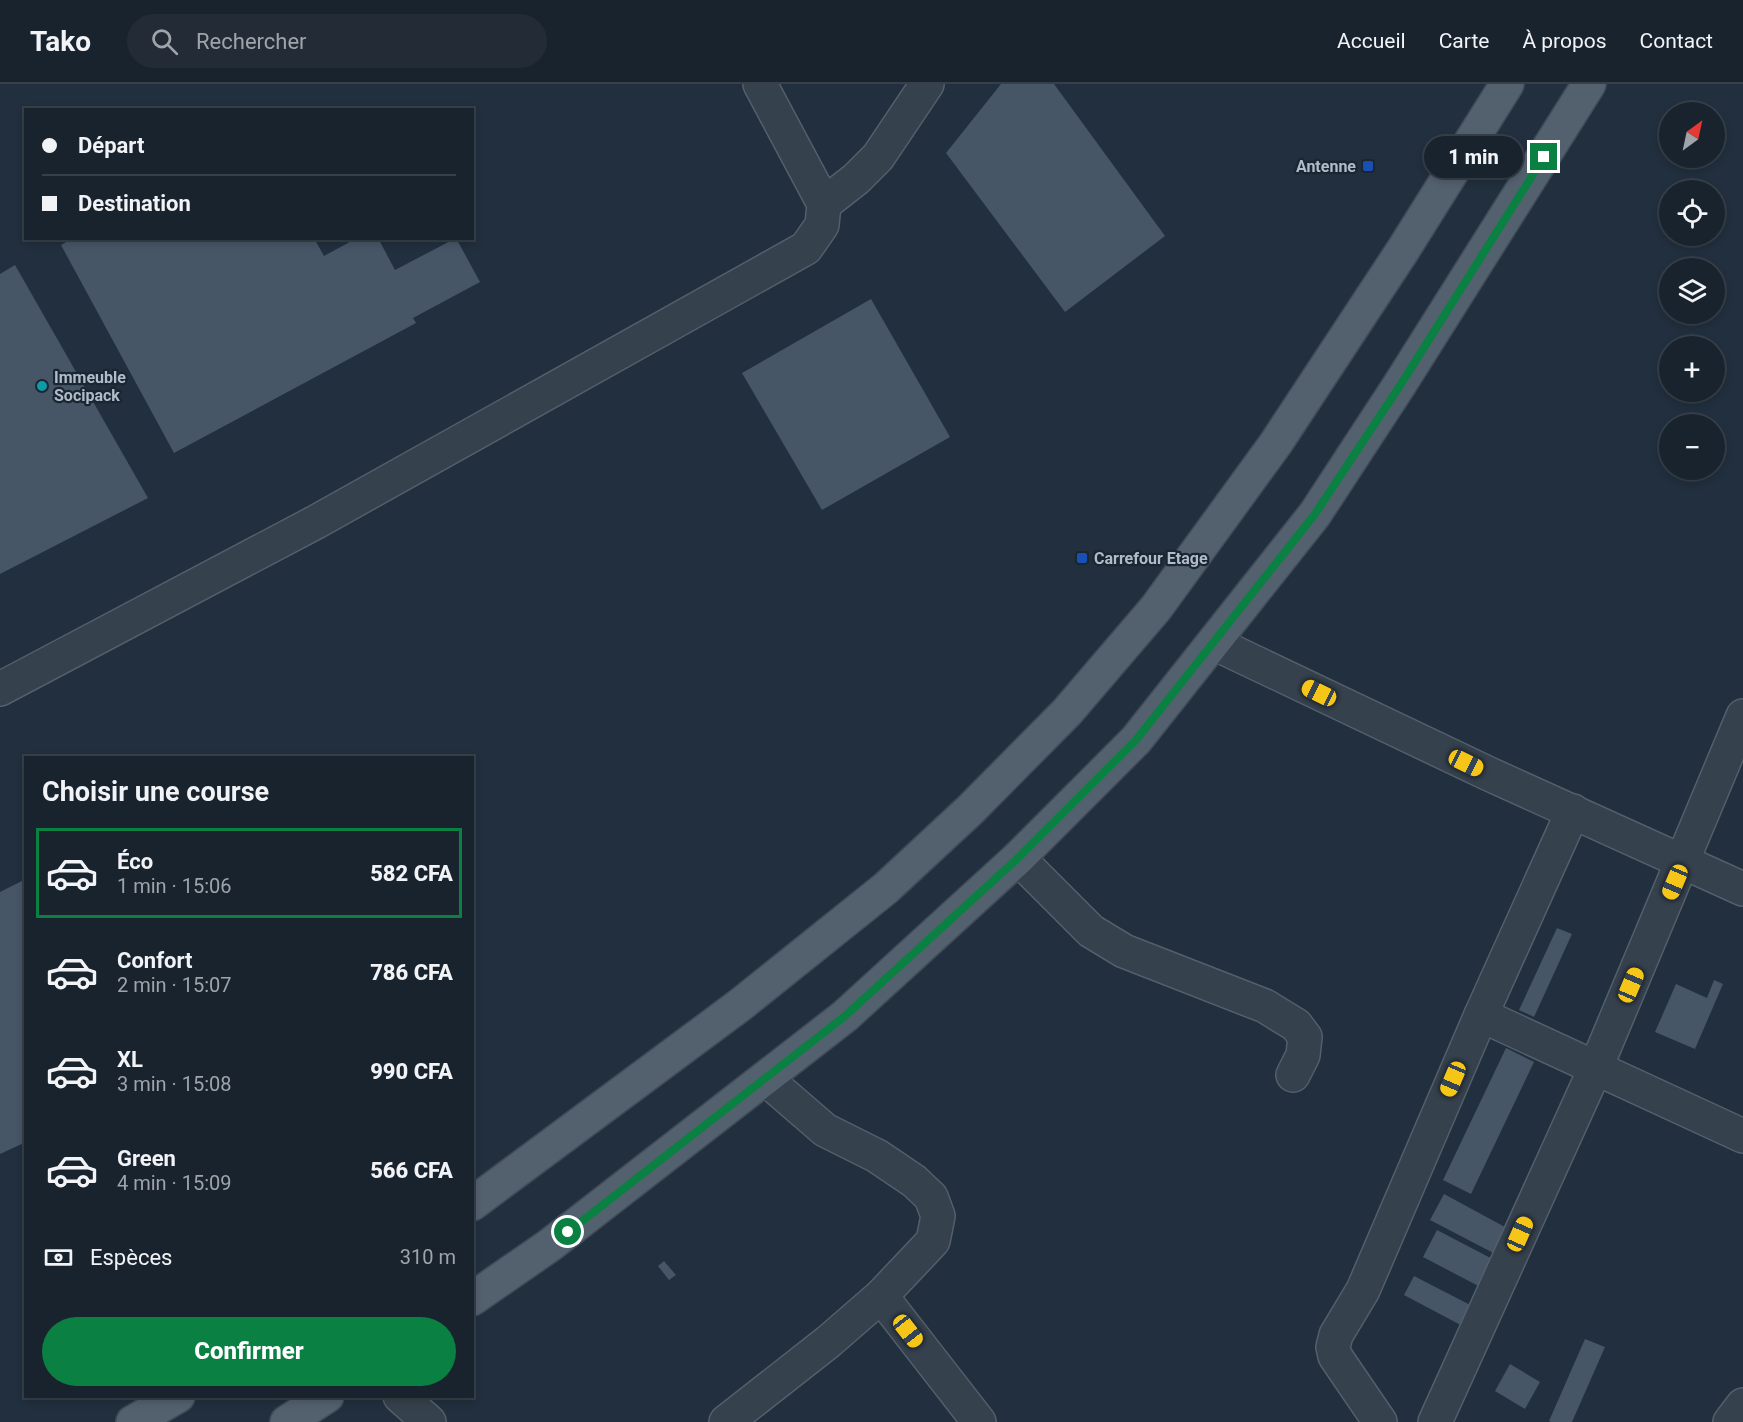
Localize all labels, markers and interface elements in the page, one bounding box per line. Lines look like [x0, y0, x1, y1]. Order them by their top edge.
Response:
search box [127, 14, 547, 68]
text: Tako [30, 25, 91, 58]
icon: search [148, 25, 181, 58]
text: Rechercher [196, 29, 307, 54]
text: Accueil [1337, 29, 1406, 53]
text: Carte [1439, 29, 1489, 53]
text: À propos [1522, 29, 1607, 53]
text: Contact [1640, 29, 1713, 53]
north arrow [1659, 102, 1725, 168]
map controls [1659, 102, 1725, 480]
text: Départ [78, 133, 144, 158]
callout: 1 min [1424, 136, 1523, 178]
route end [1530, 143, 1557, 170]
text: 1 min [1448, 145, 1499, 169]
place label: Antenne [1296, 157, 1356, 176]
marker: Antenne [1361, 159, 1375, 173]
button: locate [1659, 180, 1725, 246]
text: Destination [78, 191, 191, 216]
button: layers [1659, 258, 1725, 324]
button: + [1659, 336, 1725, 402]
place label: Immeuble Socipack [54, 368, 126, 405]
marker: Immeuble Socipack [35, 379, 49, 393]
button: − [1659, 414, 1725, 480]
place label: Carrefour Etage [1094, 549, 1208, 568]
marker: Carrefour Etage [1075, 551, 1089, 565]
car [1299, 677, 1339, 709]
car [1446, 747, 1486, 779]
text: Choisir une course [42, 776, 269, 808]
icon: car [45, 846, 99, 900]
text: Éco [117, 849, 153, 874]
text: 582 CFA [370, 861, 453, 886]
car [1660, 862, 1690, 902]
text: 1 min · 15:06 [117, 874, 232, 898]
icon: car [45, 945, 99, 999]
text: Confort [117, 948, 192, 973]
text: 786 CFA [370, 960, 453, 985]
car [1616, 965, 1646, 1005]
text: 2 min · 15:07 [117, 973, 232, 997]
icon: car [45, 1044, 99, 1098]
text: XL [117, 1047, 143, 1072]
text: 990 CFA [370, 1059, 453, 1084]
car [1438, 1059, 1468, 1099]
text: 3 min · 15:08 [117, 1072, 232, 1096]
icon: car [45, 1143, 99, 1197]
text: Green [117, 1146, 176, 1171]
text: 566 CFA [370, 1158, 453, 1183]
text: 4 min · 15:09 [117, 1171, 232, 1195]
car [1504, 1214, 1536, 1254]
route start [554, 1218, 581, 1245]
icon: cash [42, 1241, 75, 1274]
text: Espèces [90, 1245, 172, 1270]
text: 310 m [400, 1245, 456, 1269]
car [890, 1311, 926, 1351]
button: Confirmer [42, 1317, 456, 1386]

